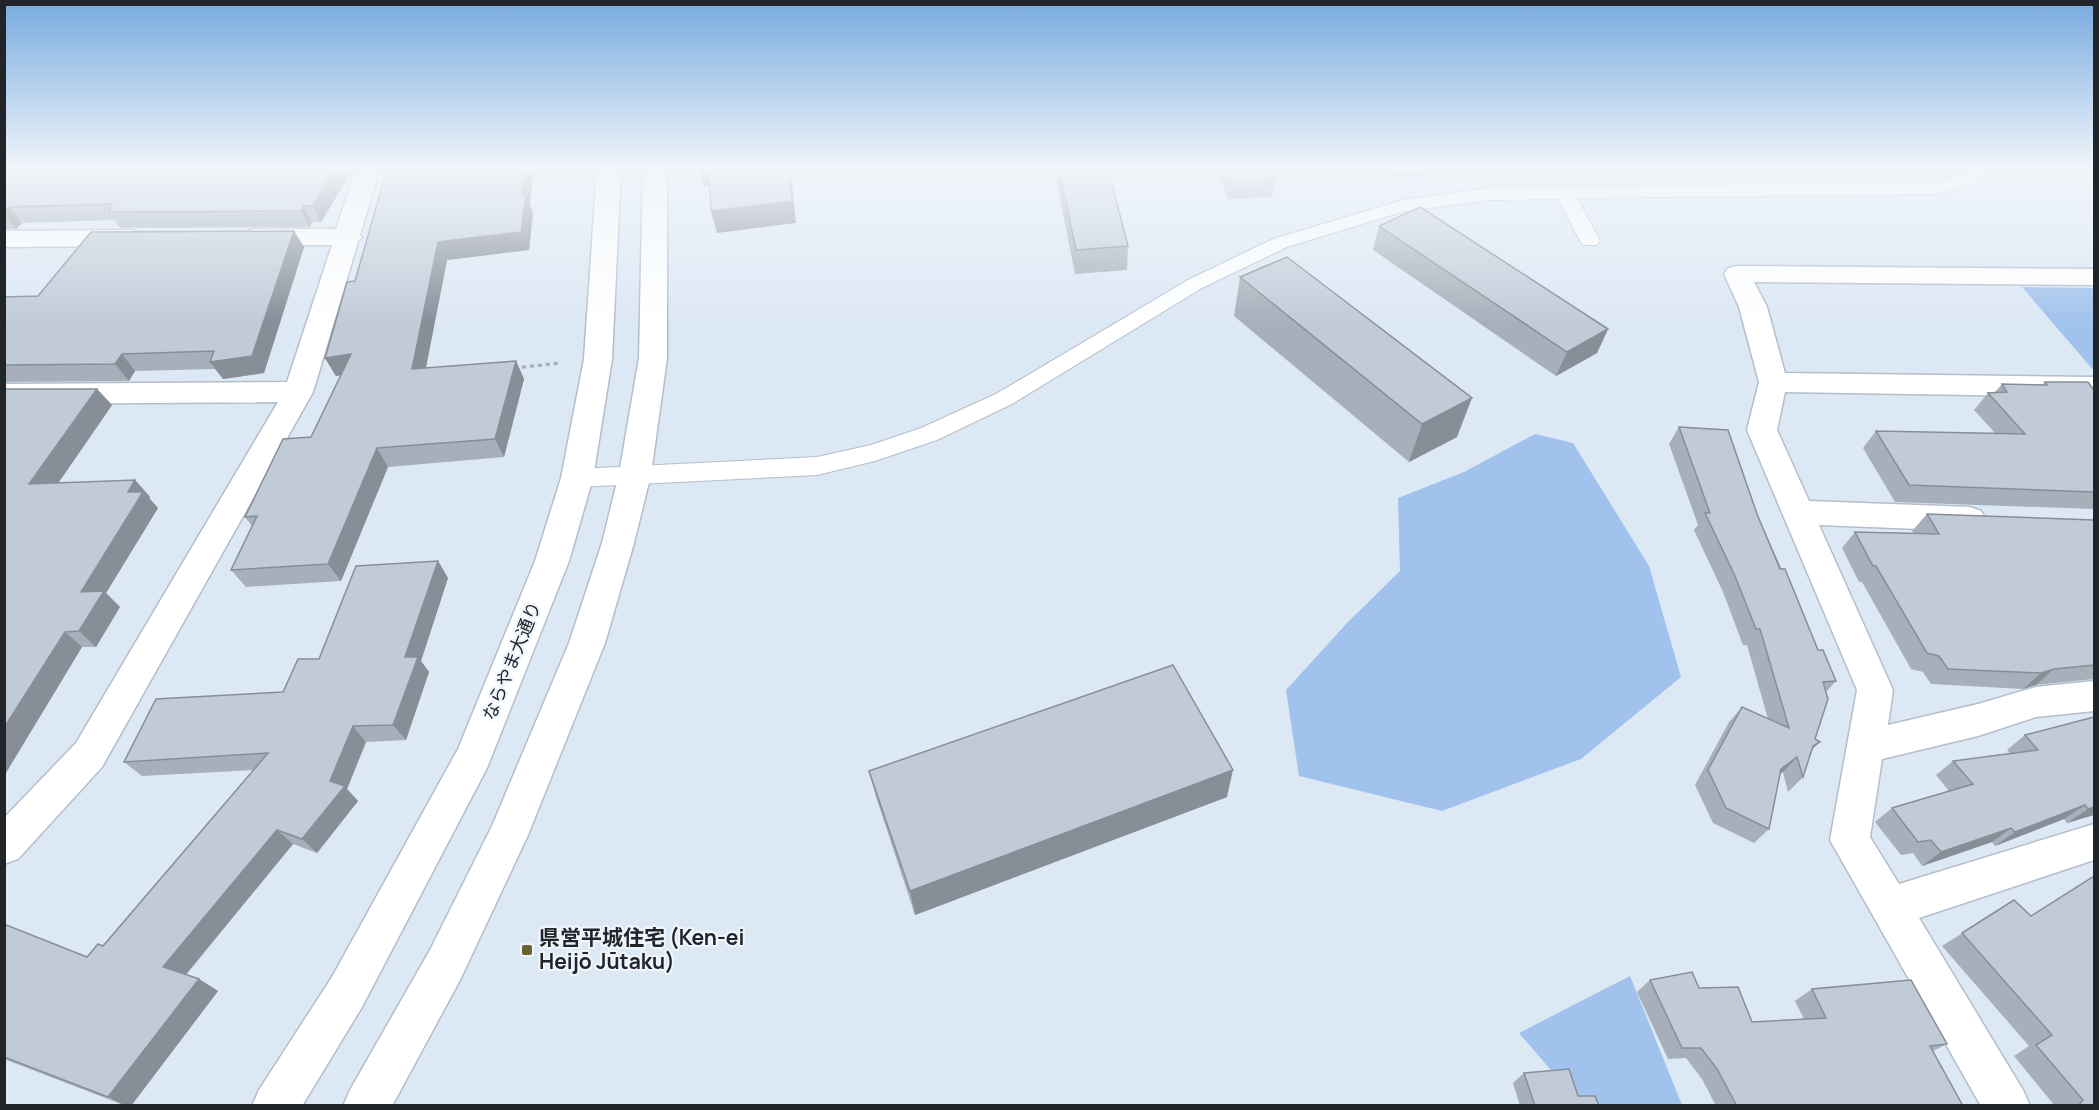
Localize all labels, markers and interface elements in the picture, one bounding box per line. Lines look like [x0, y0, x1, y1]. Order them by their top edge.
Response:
street label: ならやま大通り [476, 598, 546, 724]
place label: 県営平城住宅 (Ken-ei Heijō Jūtaku) [539, 923, 744, 975]
marker: 県営平城住宅 (Ken-ei Heijō Jūtaku) [520, 943, 534, 957]

